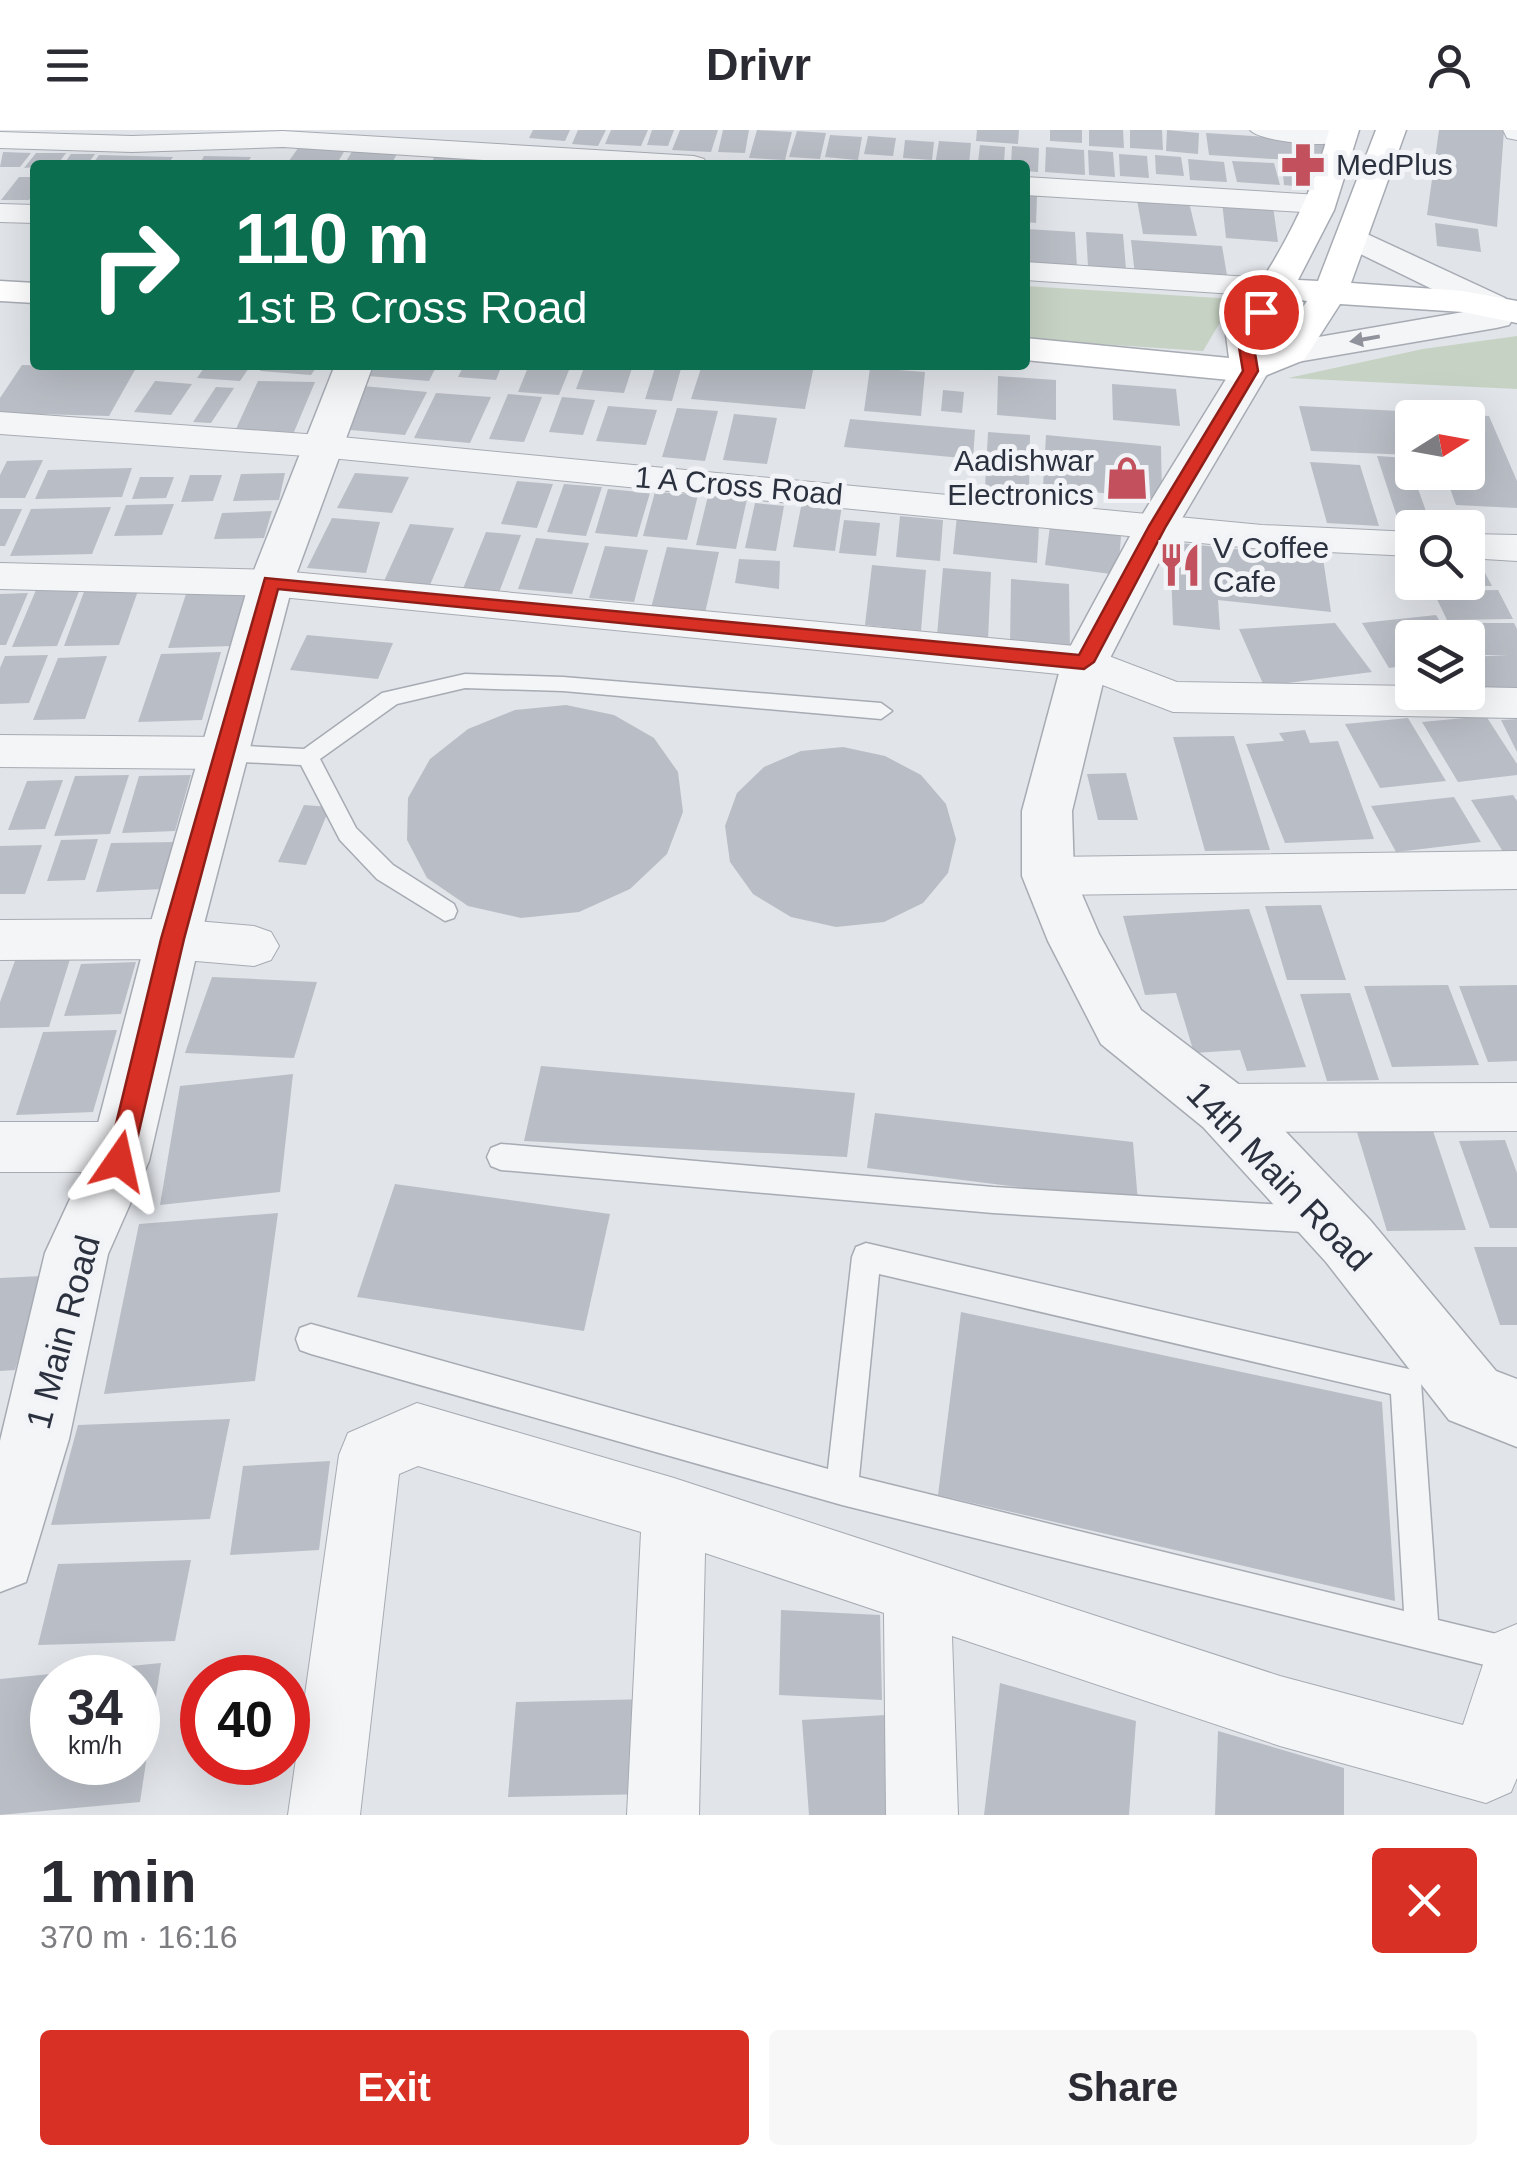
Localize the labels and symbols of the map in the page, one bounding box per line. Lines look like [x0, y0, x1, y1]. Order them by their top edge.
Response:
pharmacy icon: MedPlus [1279, 141, 1327, 189]
place label: MedPlus [1336, 148, 1453, 181]
pin [1219, 270, 1304, 355]
one-way arrow [1349, 332, 1380, 347]
north arrow [1395, 400, 1485, 490]
place label: Aadishwar Electronics [947, 444, 1094, 511]
shop icon: Aadishwar Electronics [1103, 454, 1151, 502]
street label: 1 A Cross Road [634, 460, 844, 511]
place label: V Coffee Cafe [1213, 531, 1329, 598]
restaurant icon: V Coffee Cafe [1156, 541, 1204, 589]
street label: 14th Main Road [1180, 1073, 1379, 1278]
position arrow [67, 1109, 171, 1213]
street label: 1 Main Road [18, 1231, 107, 1433]
speed limit sign: 40 [180, 1655, 310, 1785]

